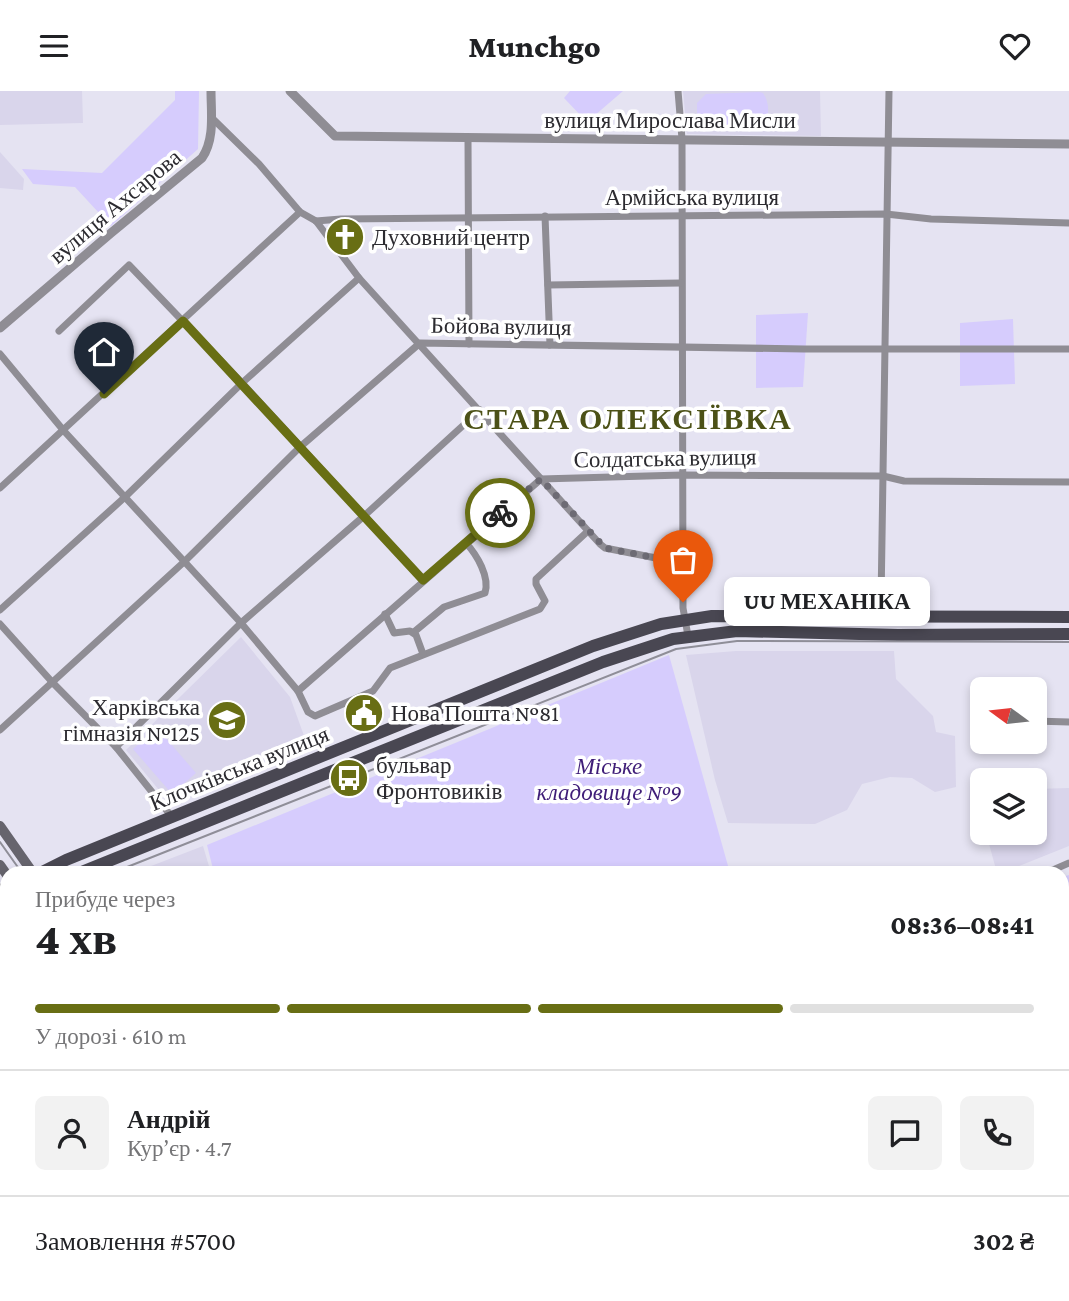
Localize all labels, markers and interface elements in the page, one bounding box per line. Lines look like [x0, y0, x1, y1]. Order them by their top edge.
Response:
icon: menu [35, 27, 73, 65]
icon: heart [996, 27, 1034, 65]
text: Munchgo [468, 28, 601, 64]
street label: вулиця Мирослава Мисли [544, 107, 796, 133]
street label: вулиця Ахсарова [44, 144, 186, 268]
street label: Армійська вулиця [605, 184, 780, 210]
church icon: Духовний центр [324, 216, 366, 258]
place label: Духовний центр [372, 224, 530, 250]
street label: Бойова вулиця [430, 312, 572, 340]
pin [74, 322, 134, 394]
icon: home [85, 333, 123, 371]
district label: СТАРА ОЛЕКСІЇВКА [463, 402, 793, 435]
street label: Солдатська вулиця [573, 443, 757, 473]
courier [465, 478, 535, 548]
icon: bike [481, 494, 519, 532]
pin [653, 530, 713, 602]
icon: bag [664, 541, 702, 579]
callout: UU МЕХАНІКА [725, 577, 931, 627]
text: UU МЕХАНІКА [743, 588, 911, 614]
north arrow [970, 677, 1046, 754]
map controls [970, 677, 1047, 845]
public building icon: Нова Пошта №81 [343, 692, 385, 734]
place label: Харківська гімназія №125 [63, 694, 200, 746]
school or university icon: Харківська гімназія №125 [206, 699, 248, 741]
place label: Нова Пошта №81 [391, 700, 559, 726]
street label: Клочківська вулиця [146, 720, 333, 816]
place label: бульвар Фронтовиків [376, 752, 502, 804]
park label: Міське кладовище №9 [537, 753, 682, 805]
bus stop icon: бульвар Фронтовиків [328, 757, 370, 799]
button: layers [970, 768, 1047, 845]
text: Прибуде через [35, 886, 175, 912]
text: 08:36–08:41 [890, 911, 1034, 940]
text: 4 хв [35, 913, 117, 964]
text: У дорозі · 610 m [35, 1023, 187, 1049]
button: person [35, 1096, 109, 1170]
button: chat [868, 1096, 942, 1170]
button: phone [960, 1096, 1034, 1170]
text: Андрій [127, 1105, 211, 1134]
text: Кур’єр · 4.7 [127, 1135, 232, 1161]
text: Замовлення #5700 [35, 1227, 236, 1256]
text: 302 ₴ [973, 1227, 1034, 1256]

